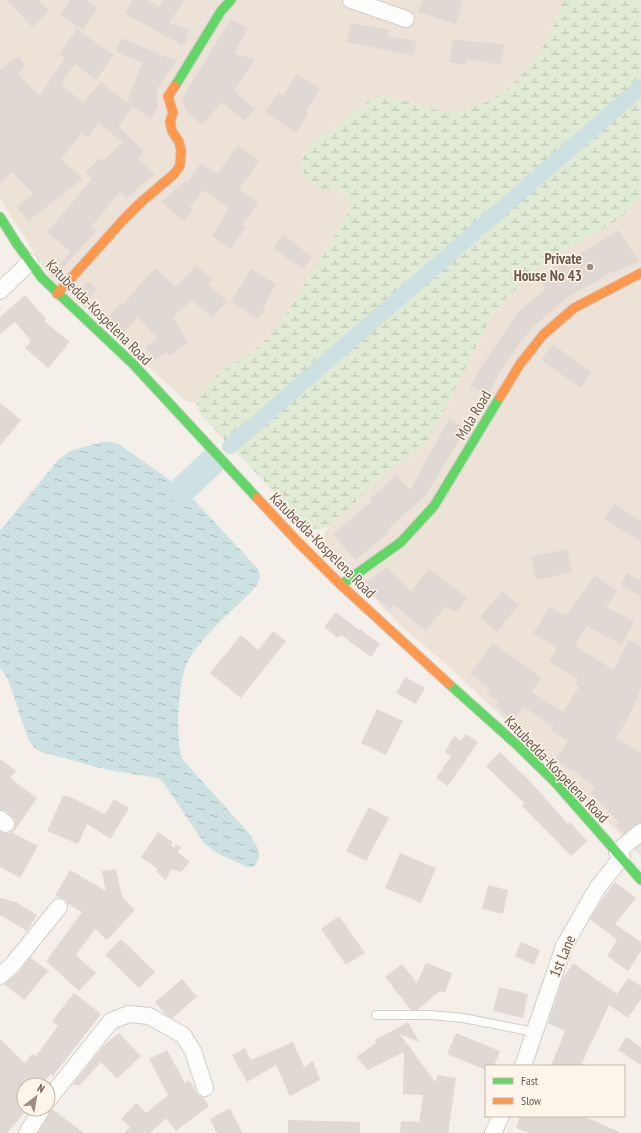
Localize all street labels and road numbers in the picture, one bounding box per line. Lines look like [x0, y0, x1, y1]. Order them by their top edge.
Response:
street label: Katubedda-Kospelena Road [42, 255, 156, 369]
street label: Mola Road [451, 387, 495, 443]
street label: Katubedda-Kospelena Road [266, 488, 380, 602]
street label: Katubedda-Kospelena Road [501, 711, 613, 827]
street label: 1st Lane [545, 932, 579, 980]

